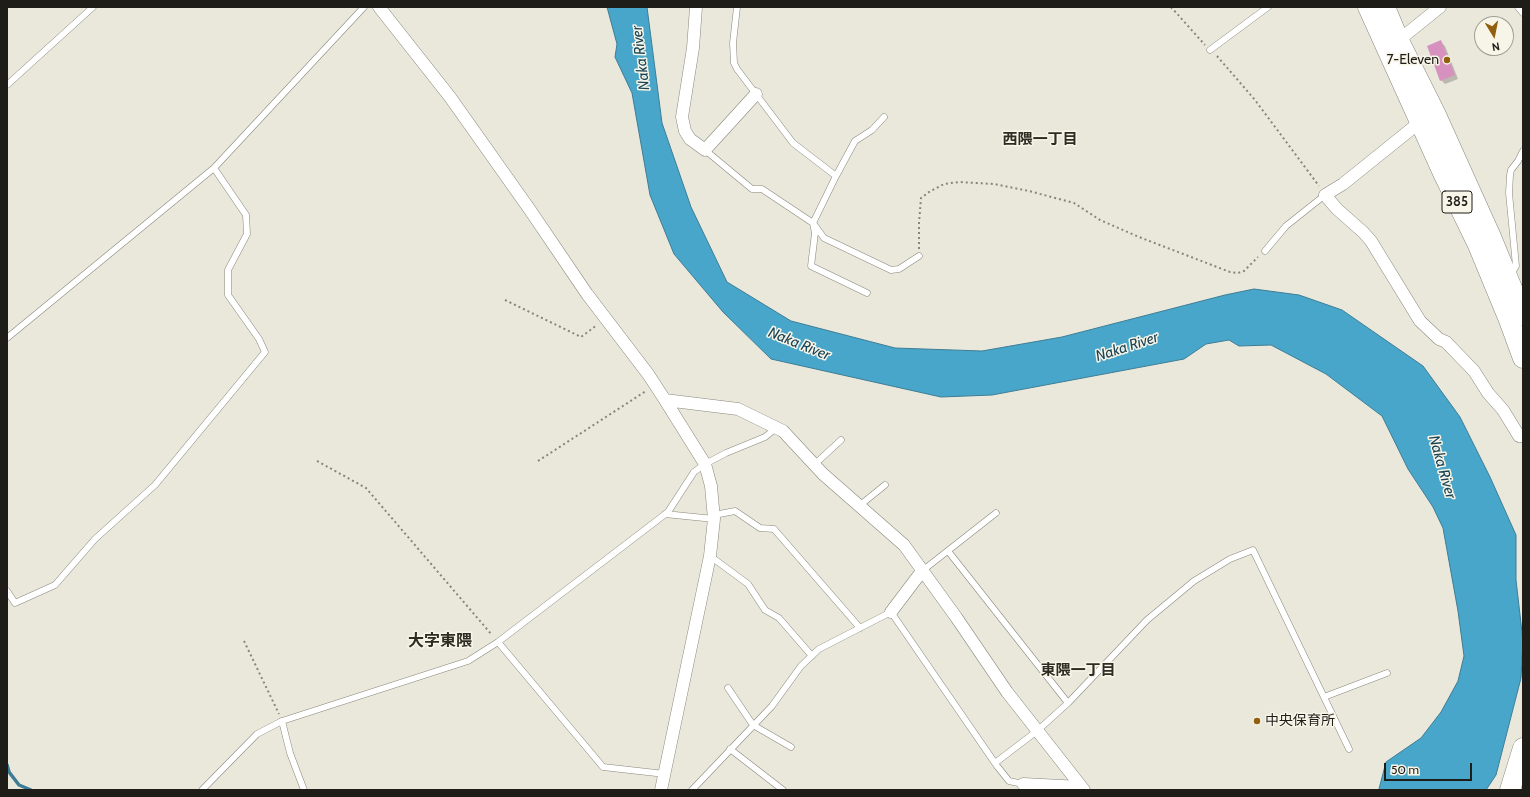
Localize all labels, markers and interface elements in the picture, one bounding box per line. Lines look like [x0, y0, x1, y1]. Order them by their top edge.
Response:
north arrow [1474, 16, 1514, 56]
water label: Naka River [628, 25, 654, 91]
text: N [1491, 39, 1501, 54]
place label: 7-Eleven [1386, 52, 1439, 68]
marker: 7-Eleven [1442, 55, 1452, 65]
district label: 西隈一丁目 [1003, 131, 1077, 149]
road number: 385 [1442, 191, 1472, 213]
water label: Naka River [766, 323, 832, 365]
water label: Naka River [1093, 328, 1161, 366]
water label: Naka River [1424, 433, 1460, 501]
district label: 大字東隈 [408, 631, 472, 651]
district label: 東隈一丁目 [1041, 662, 1115, 680]
place label: 中央保育所 [1265, 713, 1335, 729]
marker: 中央保育所 [1252, 716, 1262, 726]
scale bar [1386, 755, 1474, 781]
text: 50 m [1391, 762, 1419, 777]

